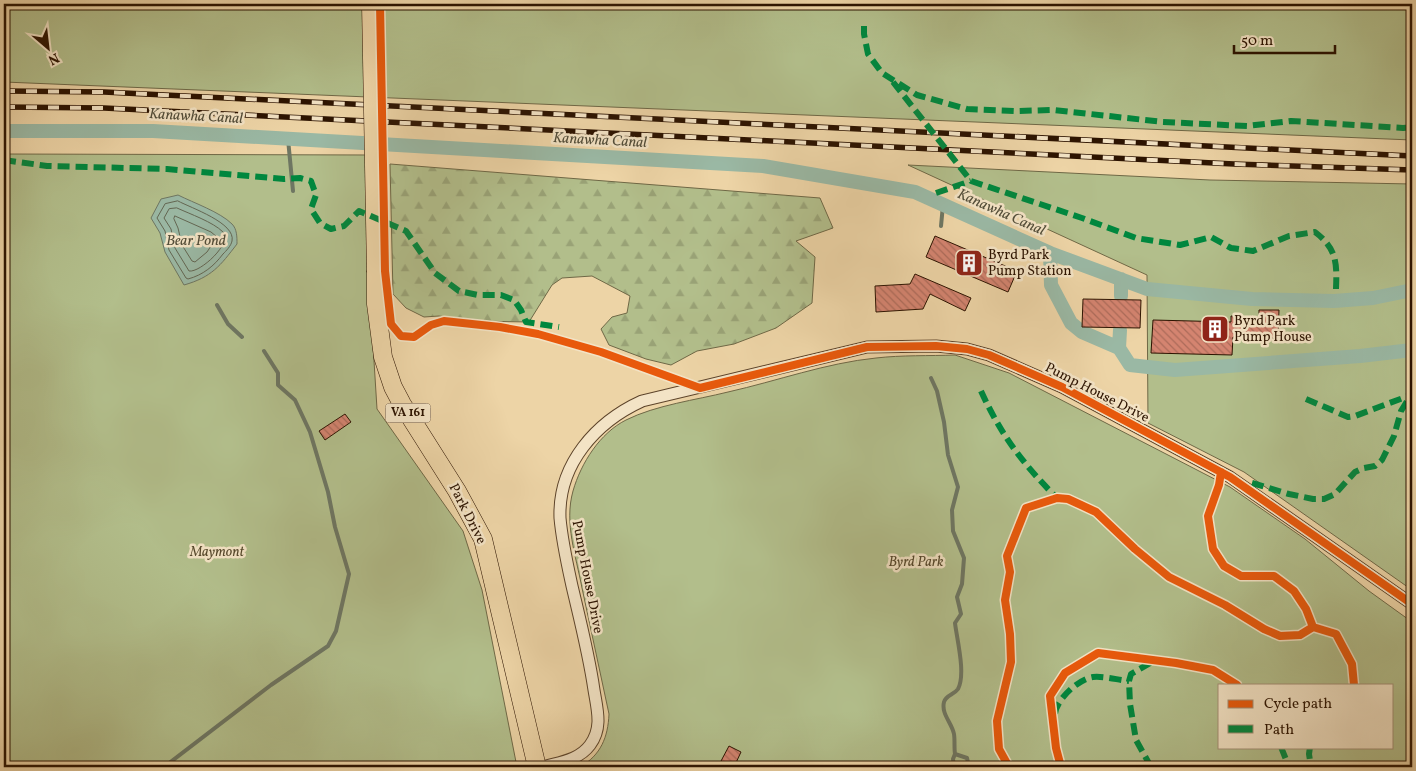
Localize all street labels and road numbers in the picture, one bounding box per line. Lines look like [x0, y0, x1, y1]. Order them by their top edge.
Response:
street label: Pump House Drive [1042, 358, 1153, 428]
road number: VA 161 [386, 403, 430, 422]
street label: Park Drive [444, 480, 491, 548]
street label: Pump House Drive [567, 519, 607, 635]

